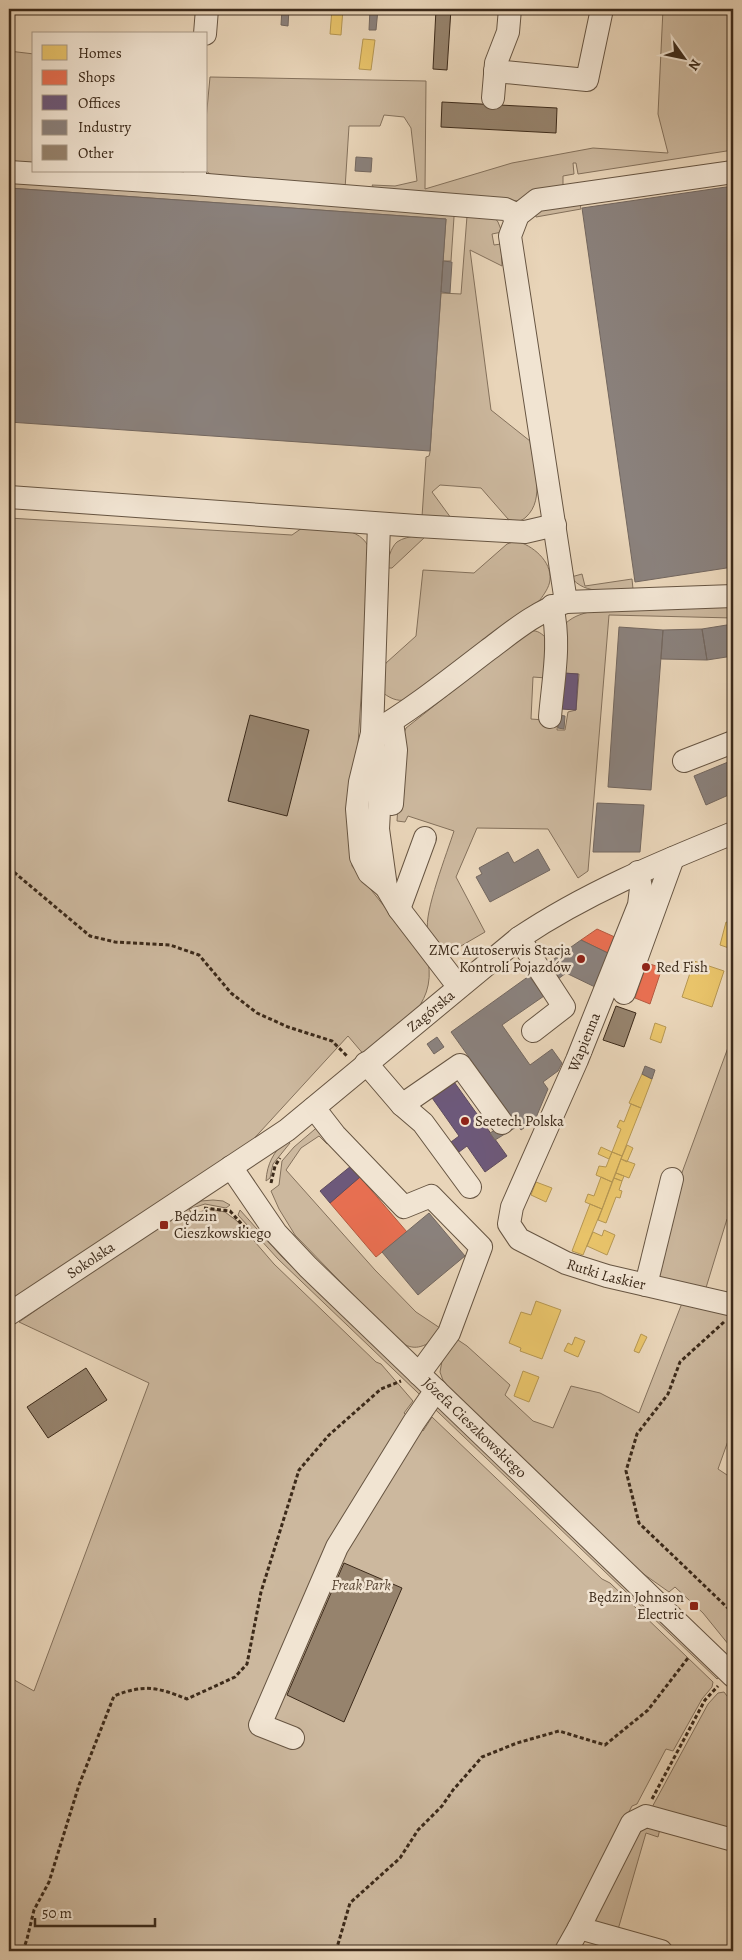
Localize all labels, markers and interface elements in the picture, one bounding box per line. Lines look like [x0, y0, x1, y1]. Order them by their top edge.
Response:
legend [32, 32, 208, 172]
north arrow [660, 32, 710, 82]
text: Homes [78, 43, 122, 63]
text: N [684, 55, 705, 74]
text: Shops [78, 67, 115, 87]
text: Offices [78, 93, 121, 113]
text: Industry [78, 117, 132, 137]
text: Other [78, 143, 114, 163]
place label: ZMC Autoserwis Stacja Kontroli Pojazdów [429, 940, 571, 977]
marker: ZMC Autoserwis Stacja Kontroli Pojazdów [575, 953, 587, 965]
place label: Red Fish [656, 957, 708, 977]
marker: Red Fish [640, 961, 652, 973]
street label: Zagórska [403, 985, 459, 1037]
street label: Wapienna [563, 1009, 605, 1075]
place label: Seetech Polska [475, 1111, 564, 1131]
marker: Seetech Polska [459, 1115, 471, 1127]
place label: Będzin Cieszkowskiego [174, 1206, 271, 1243]
marker: Będzin Cieszkowskiego [158, 1219, 170, 1231]
street label: Sokolska [63, 1237, 119, 1283]
street label: Rutki Laskier [564, 1254, 648, 1295]
street label: Józefa Cieszkowskiego [418, 1373, 531, 1482]
park label: Freak Park [331, 1575, 391, 1595]
place label: Będzin Johnson Electric [588, 1587, 684, 1624]
marker: Będzin Johnson Electric [688, 1600, 700, 1612]
scale bar [35, 1895, 155, 1927]
text: 50 m [42, 1903, 72, 1923]

